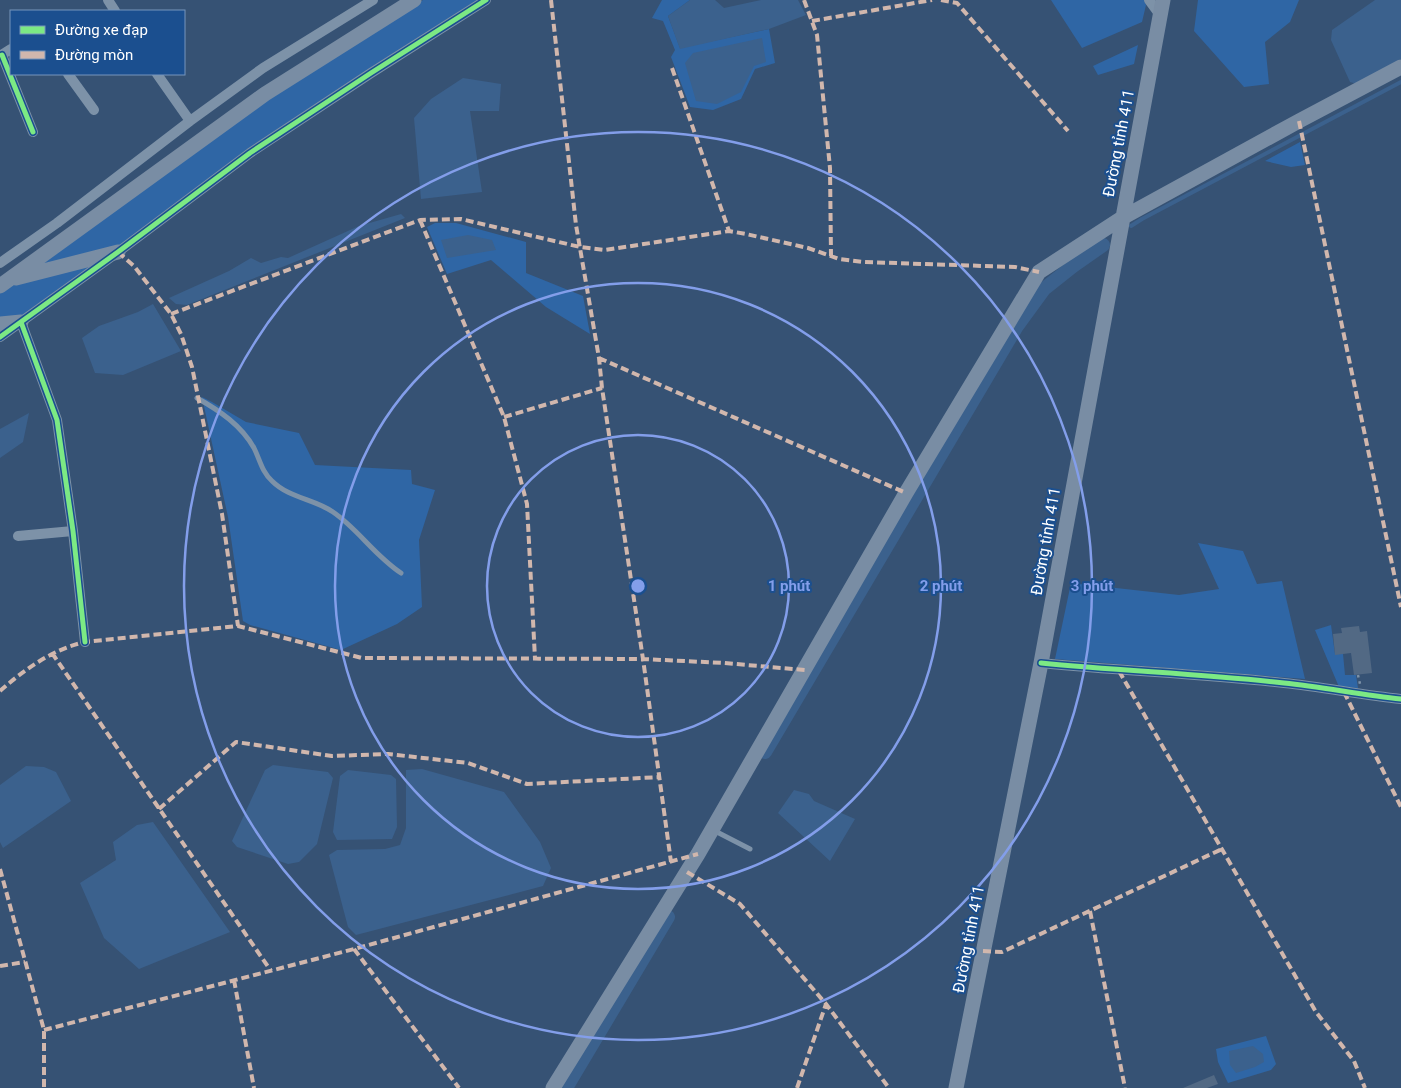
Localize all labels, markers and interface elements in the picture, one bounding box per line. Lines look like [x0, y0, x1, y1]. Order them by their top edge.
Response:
legend [10, 10, 185, 75]
text: Đường xe đạp [55, 21, 148, 39]
text: Đường mòn [55, 46, 133, 64]
street label: Đường tỉnh 411 [1099, 88, 1138, 199]
street label: Đường tỉnh 411 [1027, 486, 1064, 597]
centre of rings [629, 577, 647, 595]
text: 1 phút [768, 577, 810, 595]
text: 2 phút [920, 577, 962, 595]
text: 3 phút [1071, 577, 1113, 595]
street label: Đường tỉnh 411 [949, 884, 988, 995]

